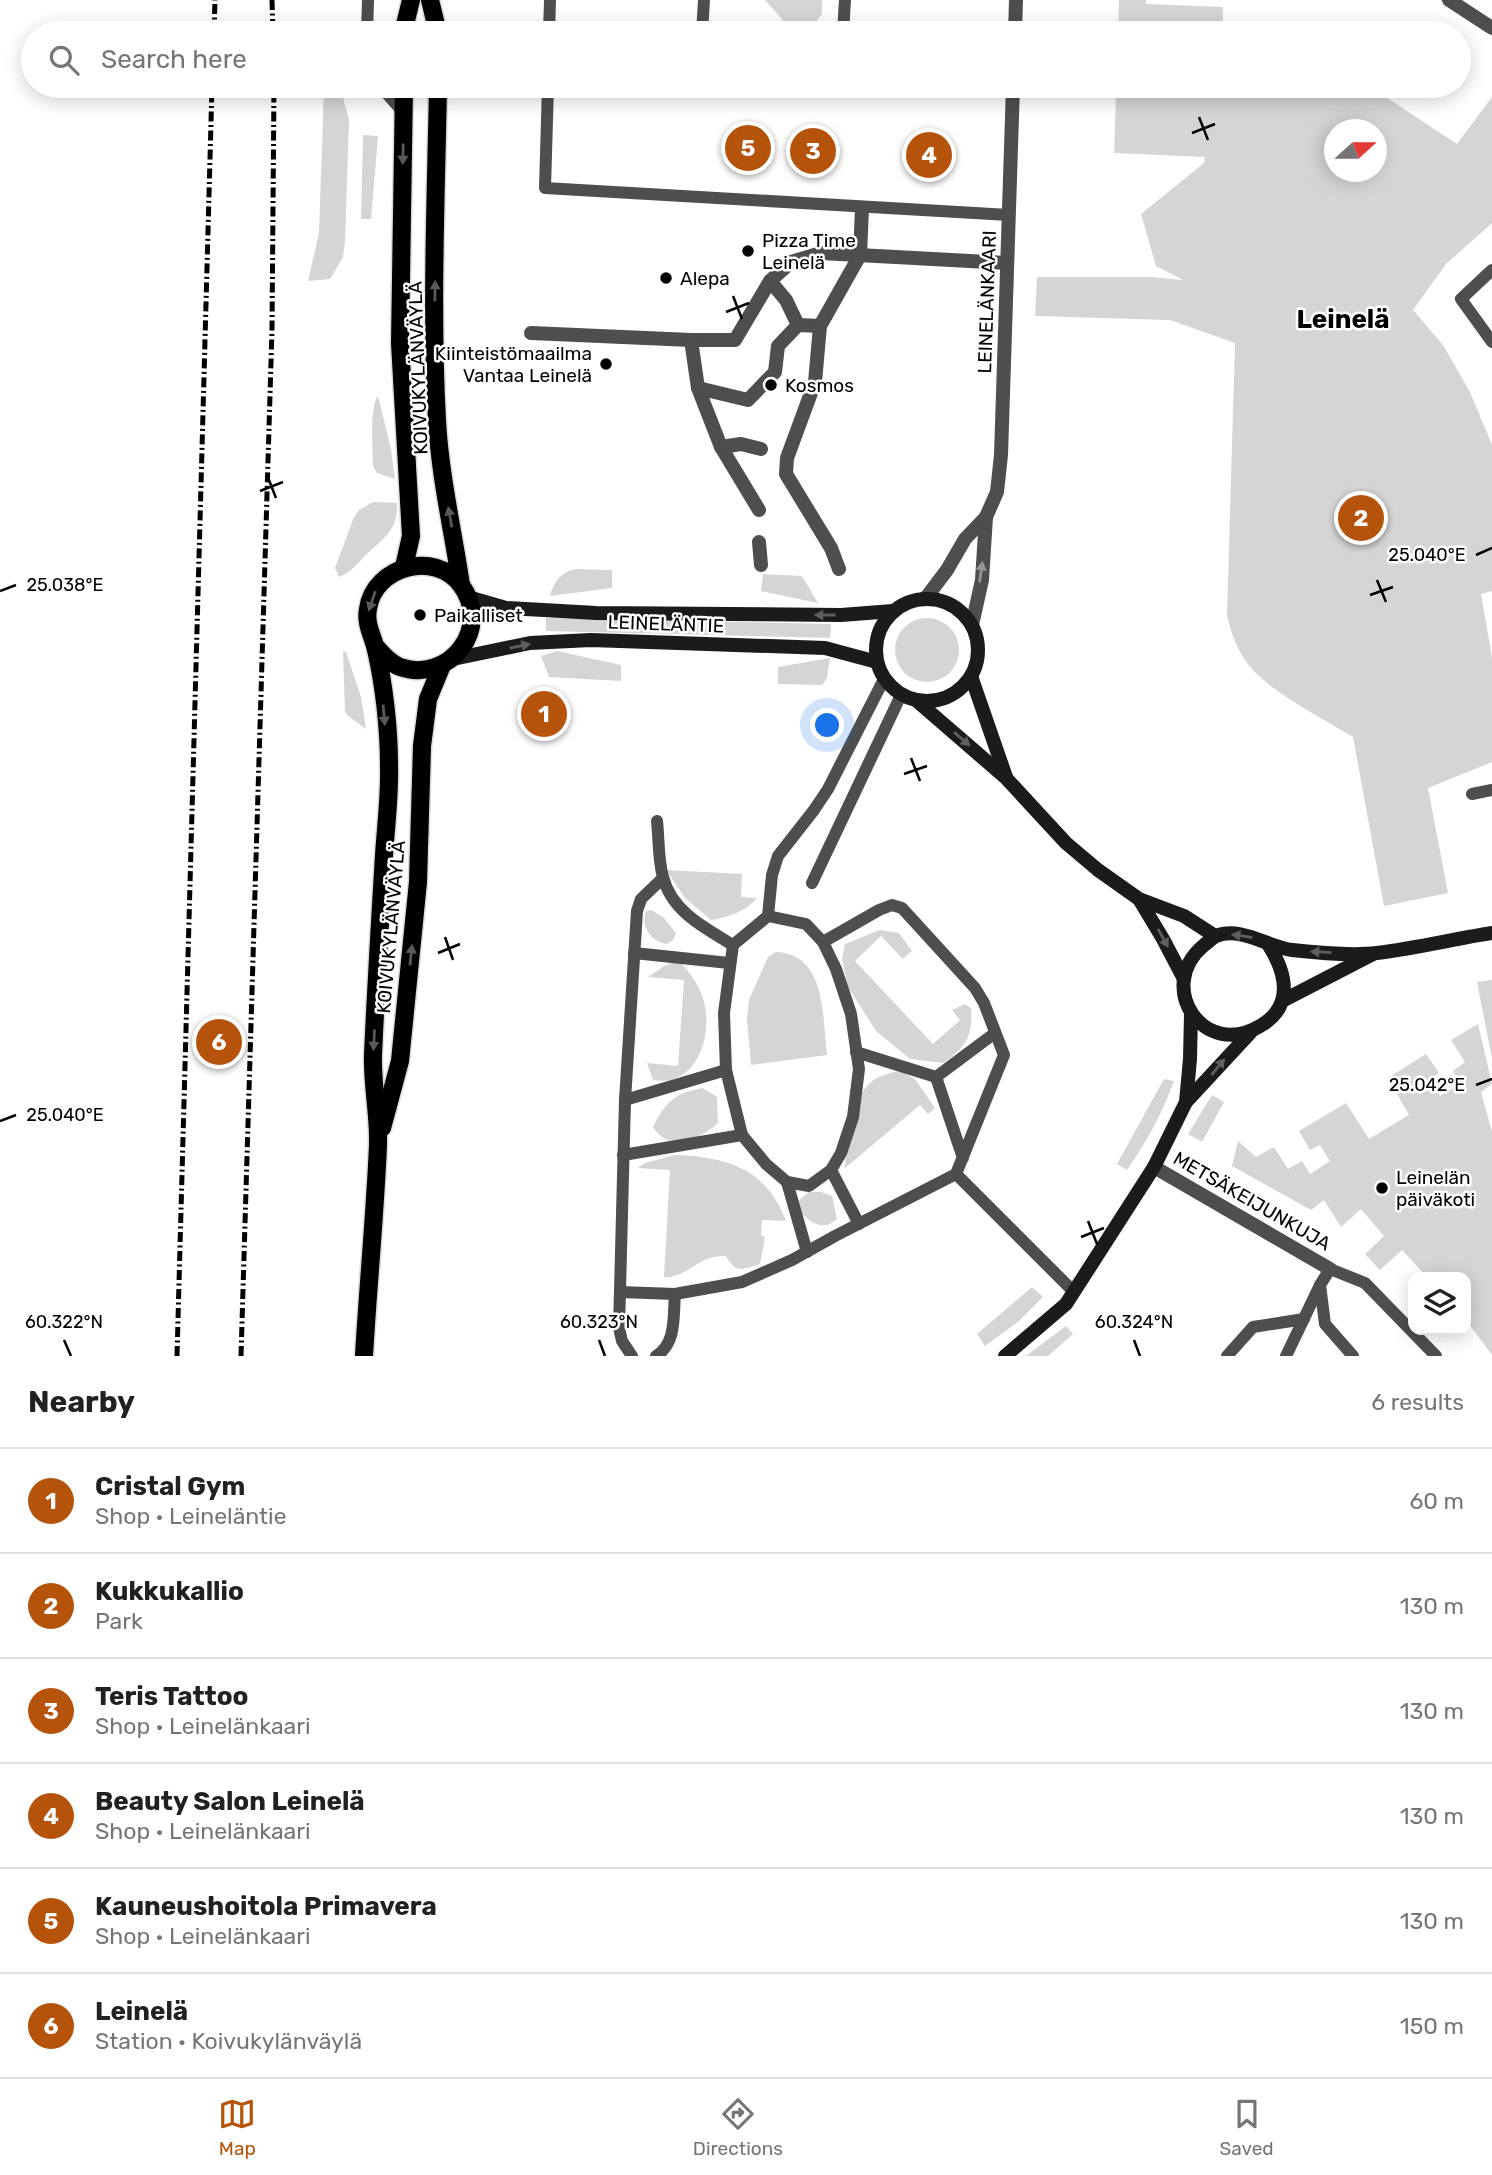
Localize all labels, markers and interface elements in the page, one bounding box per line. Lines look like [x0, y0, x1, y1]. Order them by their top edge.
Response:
search box [21, 21, 1471, 98]
icon: search [45, 41, 83, 79]
text: Search here [101, 44, 247, 75]
north arrow [1324, 119, 1387, 182]
pin: 5 [725, 122, 771, 174]
pin: 3 [790, 125, 836, 177]
pin: 4 [906, 129, 952, 181]
one-way arrow [398, 143, 409, 165]
place label: Pizza Time Leinelä [762, 229, 856, 274]
street label: LEINELÄNKAARI [973, 230, 1001, 374]
marker: Pizza Time Leinelä [740, 243, 756, 259]
place label: Alepa [680, 267, 730, 290]
marker: Alepa [658, 270, 674, 286]
one-way arrow [430, 279, 441, 301]
street label: KOIVUKYLÄNVÄYLÄ [403, 281, 433, 455]
district label: Leinelä [1296, 304, 1390, 335]
place label: Kiinteistömaailma Vantaa Leinelä [435, 342, 592, 387]
marker: Kiinteistömaailma Vantaa Leinelä [598, 356, 614, 372]
place label: Kosmos [785, 374, 854, 397]
marker: Kosmos [763, 377, 779, 393]
pin: 2 [1338, 492, 1384, 544]
one-way arrow [444, 506, 455, 528]
text: 25.040°E [1388, 544, 1466, 566]
one-way arrow [976, 561, 987, 583]
text: 25.038°E [27, 574, 103, 596]
one-way arrow [366, 590, 376, 611]
place label: Paikalliset [434, 604, 523, 627]
marker: Paikalliset [412, 607, 428, 623]
one-way arrow [813, 609, 835, 621]
street label: LEINELÄNTIE [607, 610, 725, 638]
one-way arrow [509, 640, 531, 651]
pin: 1 [521, 688, 567, 740]
one-way arrow [379, 704, 390, 726]
your location [810, 708, 844, 742]
one-way arrow [953, 731, 971, 747]
street label: KOIVUKYLÄNVÄYLÄ [372, 839, 410, 1014]
one-way arrow [1157, 928, 1169, 948]
one-way arrow [1231, 930, 1253, 941]
one-way arrow [406, 943, 417, 965]
one-way arrow [1309, 946, 1331, 957]
pin: 6 [196, 1016, 242, 1068]
one-way arrow [368, 1029, 379, 1051]
one-way arrow [1210, 1059, 1225, 1076]
text: 25.042°E [1389, 1074, 1465, 1096]
text: 25.040°E [26, 1104, 104, 1126]
street label: METSÄKEIJUNKUJA [1169, 1147, 1335, 1256]
place label: Leinelän päiväkoti [1396, 1166, 1475, 1211]
marker: Leinelän päiväkoti [1374, 1180, 1390, 1196]
map controls [1408, 1272, 1471, 1335]
button: layers [1408, 1272, 1471, 1335]
text: 60.322°N [25, 1311, 103, 1333]
text: 60.323°N [560, 1311, 638, 1333]
text: 60.324°N [1095, 1311, 1173, 1333]
text: Nearby [28, 1384, 135, 1420]
text: 6 results [1371, 1388, 1464, 1416]
text: Cristal Gym [95, 1471, 245, 1502]
text: 1 [45, 1487, 57, 1515]
text: 60 m [1409, 1487, 1464, 1515]
text: Shop · Leineläntie [95, 1502, 287, 1530]
text: Kukkukallio [95, 1576, 244, 1607]
text: 2 [44, 1592, 58, 1620]
text: 130 m [1400, 1592, 1464, 1620]
text: Park [95, 1607, 143, 1635]
text: Teris Tattoo [95, 1681, 248, 1712]
text: 3 [43, 1697, 59, 1725]
text: 130 m [1400, 1697, 1464, 1725]
text: Shop · Leinelänkaari [95, 1712, 311, 1740]
text: Beauty Salon Leinelä [95, 1786, 365, 1817]
text: 4 [43, 1802, 59, 1830]
text: 130 m [1400, 1802, 1464, 1830]
text: Shop · Leinelänkaari [95, 1817, 311, 1845]
text: Kauneushoitola Primavera [95, 1891, 437, 1922]
text: 5 [44, 1907, 58, 1935]
text: 130 m [1400, 1907, 1464, 1935]
text: Shop · Leinelänkaari [95, 1922, 311, 1950]
text: Leinelä [95, 1996, 188, 2027]
text: 6 [44, 2012, 58, 2040]
text: 150 m [1400, 2012, 1464, 2040]
text: Station · Koivukylänväylä [95, 2027, 362, 2055]
tab: Map [218, 2095, 256, 2160]
tab: Directions [693, 2095, 783, 2160]
tab: Saved [1219, 2095, 1274, 2160]

